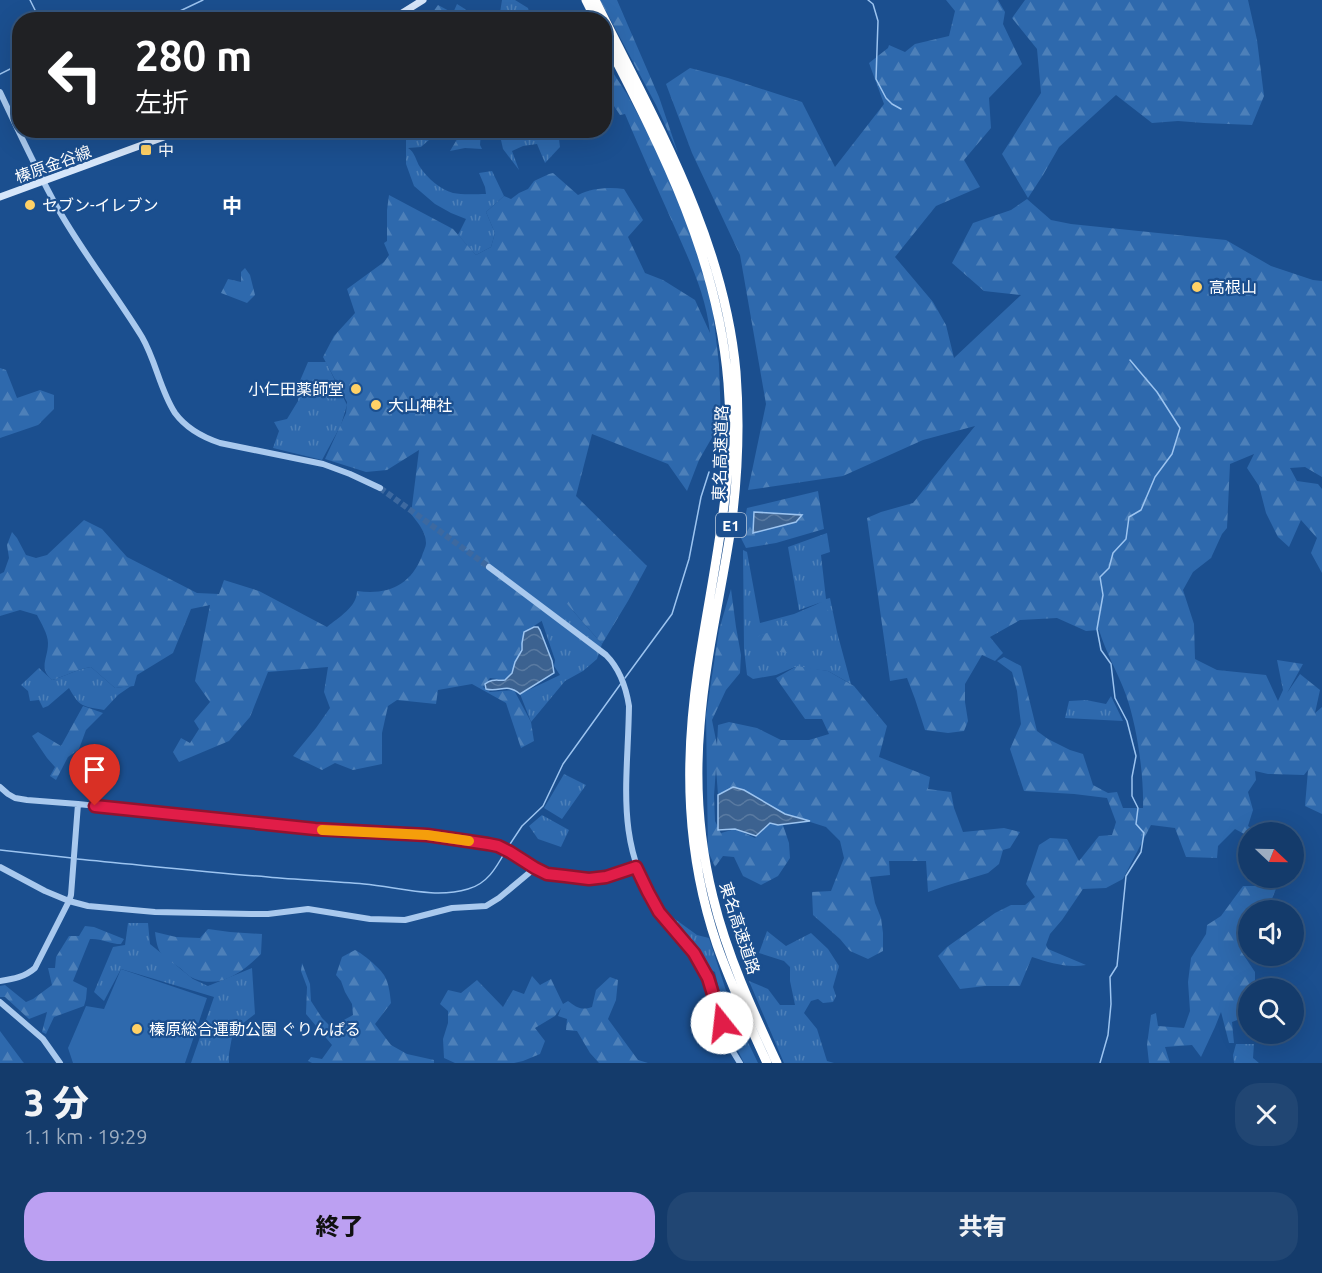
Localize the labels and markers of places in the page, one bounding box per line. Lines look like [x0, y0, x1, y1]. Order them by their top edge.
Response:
place label: 中 [158, 141, 174, 159]
marker: 中 [139, 143, 153, 157]
place label: セブン-イレブン [42, 196, 159, 214]
marker: セブン-イレブン [23, 198, 37, 212]
place label: 高根山 [1209, 278, 1257, 296]
marker: 高根山 [1190, 280, 1204, 294]
place label: 小仁田薬師堂 [248, 380, 344, 398]
marker: 小仁田薬師堂 [349, 382, 363, 396]
place label: 大山神社 [388, 396, 452, 414]
marker: 大山神社 [369, 398, 383, 412]
pin [69, 744, 120, 806]
place label: 榛原総合運動公園 ぐりんぱる [149, 1020, 361, 1038]
marker: 榛原総合運動公園 ぐりんぱる [130, 1022, 144, 1036]

